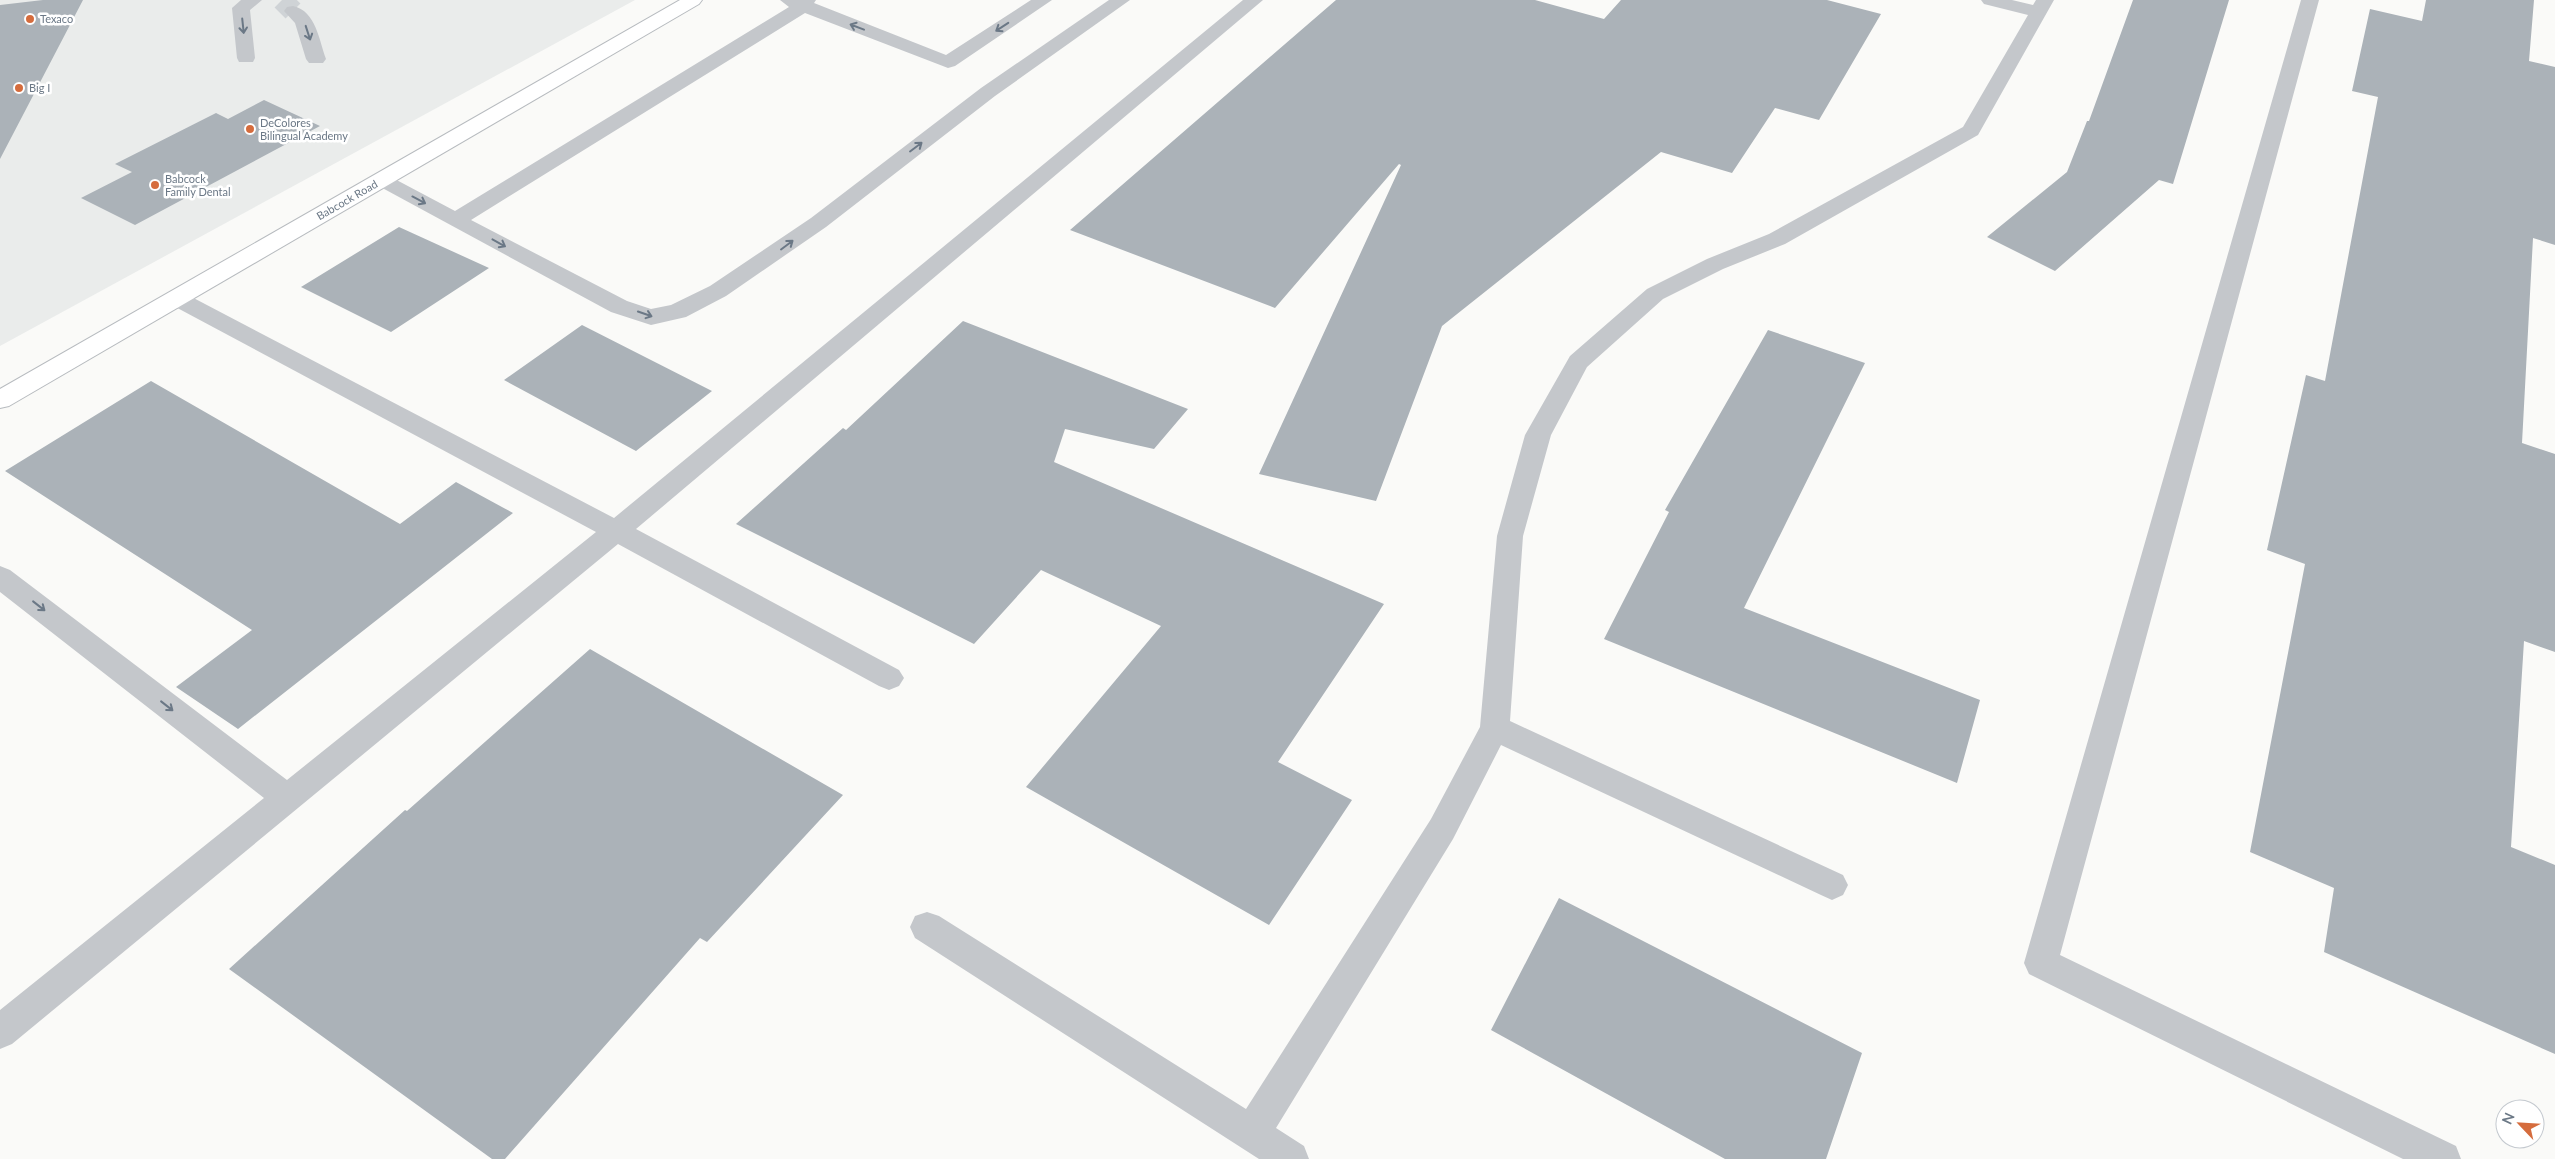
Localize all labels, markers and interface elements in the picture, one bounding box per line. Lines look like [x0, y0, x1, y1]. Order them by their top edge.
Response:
place label: Texaco [40, 12, 73, 25]
marker: Texaco [24, 13, 36, 25]
one-way arrow [238, 17, 247, 33]
one-way arrow [995, 21, 1009, 32]
one-way arrow [850, 22, 865, 31]
one-way arrow [303, 25, 313, 41]
place label: Big I [29, 81, 50, 94]
marker: Big I [13, 82, 25, 94]
place label: DeColores Bilingual Academy [260, 116, 348, 142]
marker: DeColores Bilingual Academy [244, 123, 256, 135]
one-way arrow [909, 141, 922, 152]
place label: Babcock Family Dental [165, 172, 231, 198]
street label: Babcock Road [314, 177, 379, 222]
marker: Babcock Family Dental [149, 179, 161, 191]
one-way arrow [411, 196, 426, 205]
one-way arrow [491, 239, 505, 249]
one-way arrow [780, 240, 793, 251]
one-way arrow [636, 310, 652, 319]
one-way arrow [32, 601, 45, 612]
one-way arrow [160, 700, 173, 711]
north arrow [2495, 1099, 2545, 1149]
text: N [2498, 1110, 2518, 1127]

